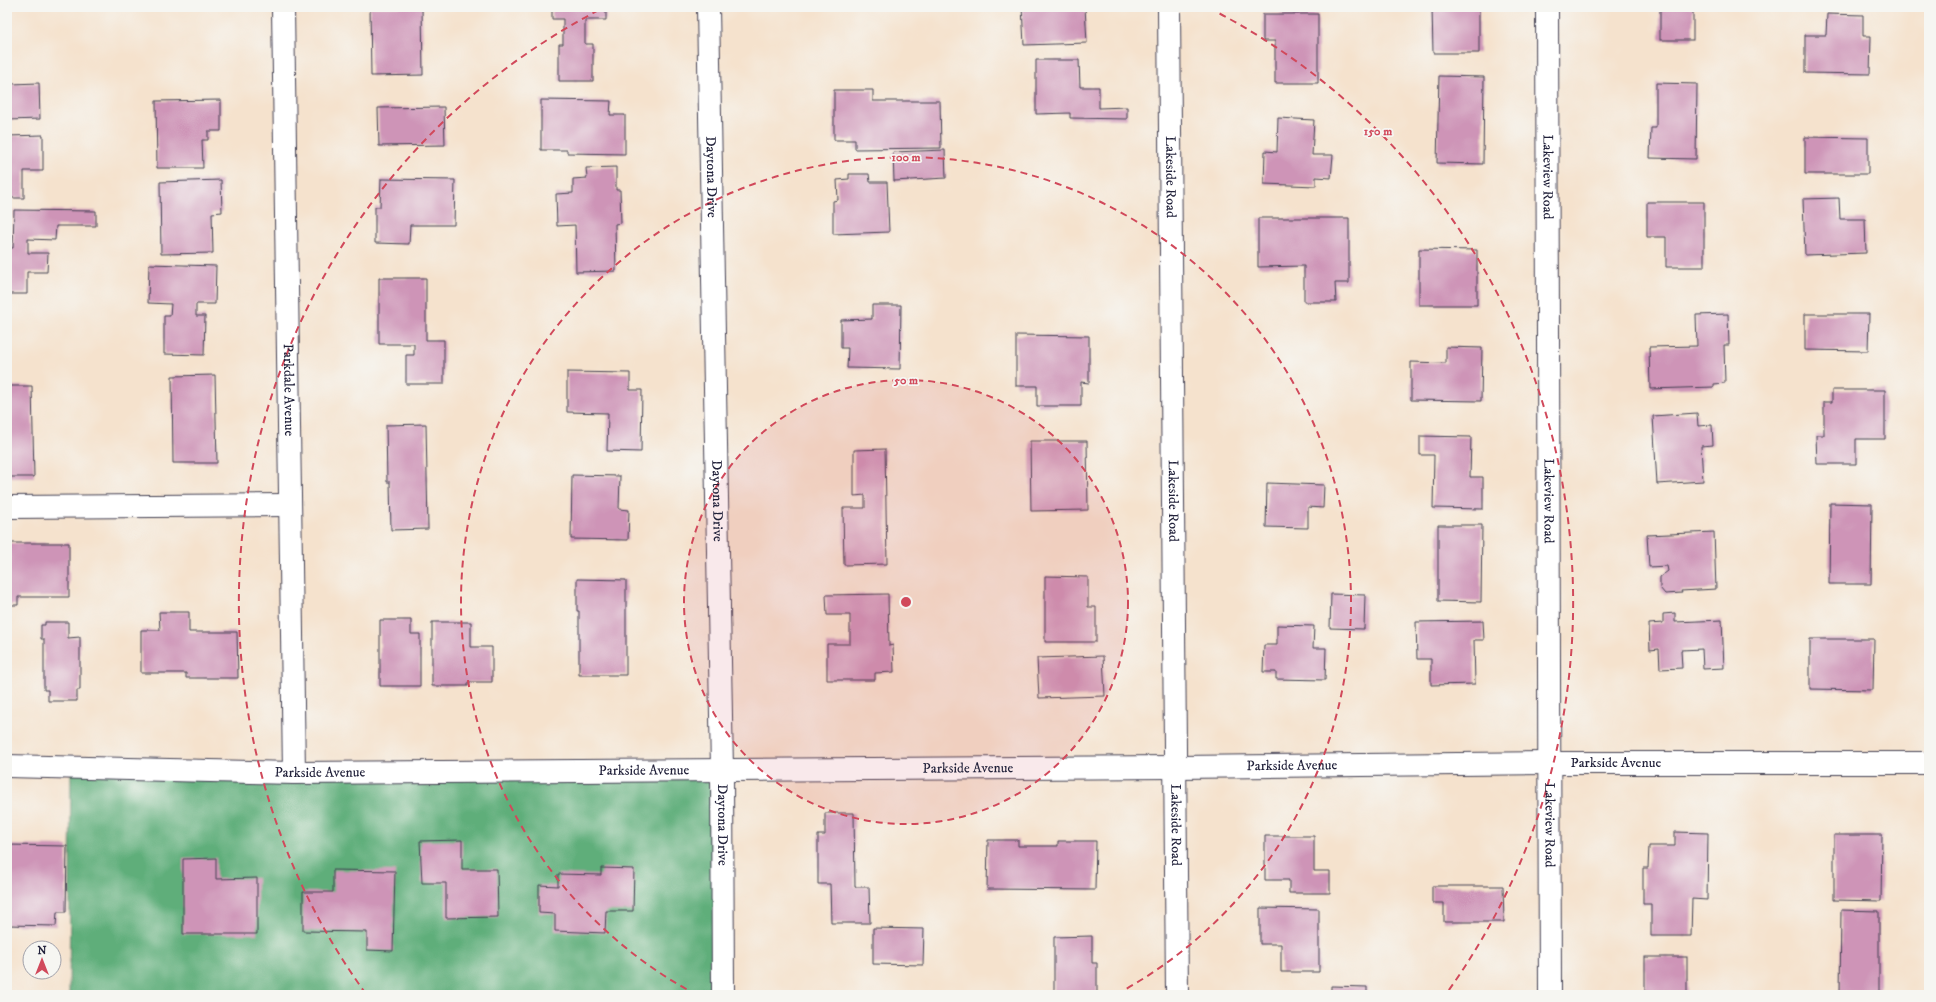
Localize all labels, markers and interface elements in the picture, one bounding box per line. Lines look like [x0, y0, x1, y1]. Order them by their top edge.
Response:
text: 150 m [1364, 124, 1392, 139]
street label: Lakeview Road [1538, 134, 1557, 220]
street label: Daytona Drive [701, 136, 721, 218]
street label: Lakeside Road [1161, 136, 1180, 218]
text: 100 m [892, 150, 920, 165]
street label: Parkdale Avenue [279, 344, 298, 436]
text: 50 m [893, 373, 918, 388]
street label: Lakeview Road [1539, 458, 1558, 544]
street label: Daytona Drive [707, 460, 727, 542]
street label: Lakeside Road [1164, 460, 1182, 542]
centre of rings [899, 595, 913, 609]
street label: Parkside Avenue [1571, 754, 1661, 772]
street label: Parkside Avenue [1246, 756, 1338, 775]
street label: Parkside Avenue [922, 759, 1014, 778]
street label: Parkside Avenue [599, 761, 690, 780]
street label: Parkside Avenue [274, 764, 366, 782]
street label: Lakeview Road [1540, 782, 1559, 868]
street label: Daytona Drive [713, 784, 731, 866]
street label: Lakeside Road [1166, 784, 1185, 866]
north arrow [22, 940, 62, 980]
text: N [37, 944, 47, 958]

